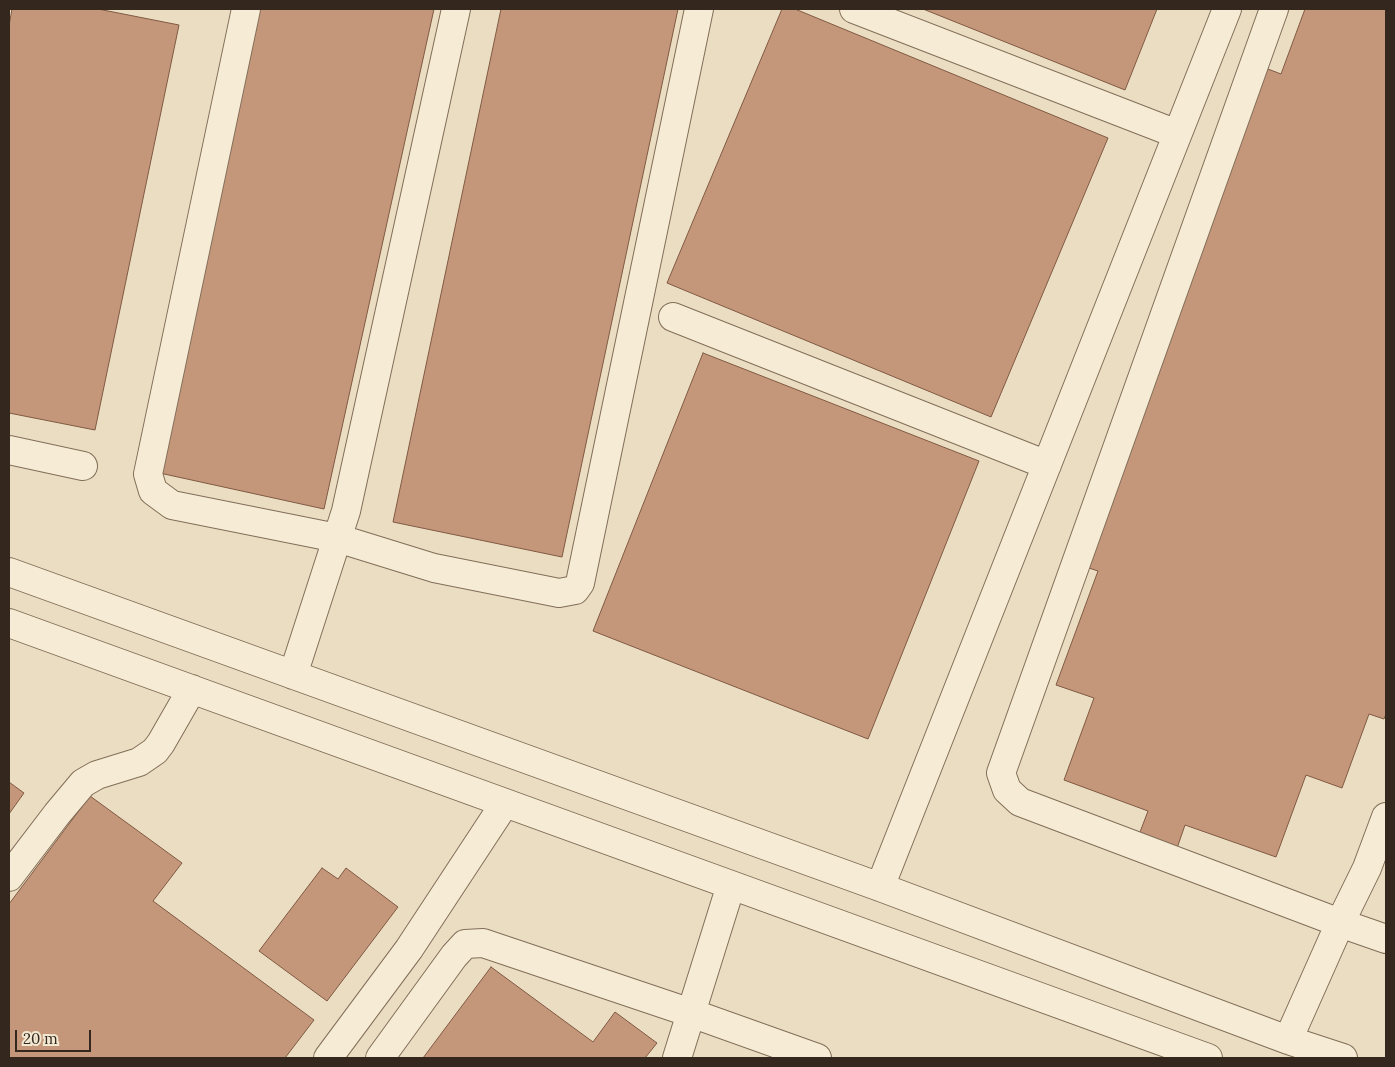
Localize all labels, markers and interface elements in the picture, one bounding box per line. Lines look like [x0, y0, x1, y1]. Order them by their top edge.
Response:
scale bar [18, 1020, 94, 1052]
text: 20 m [23, 1029, 58, 1048]

